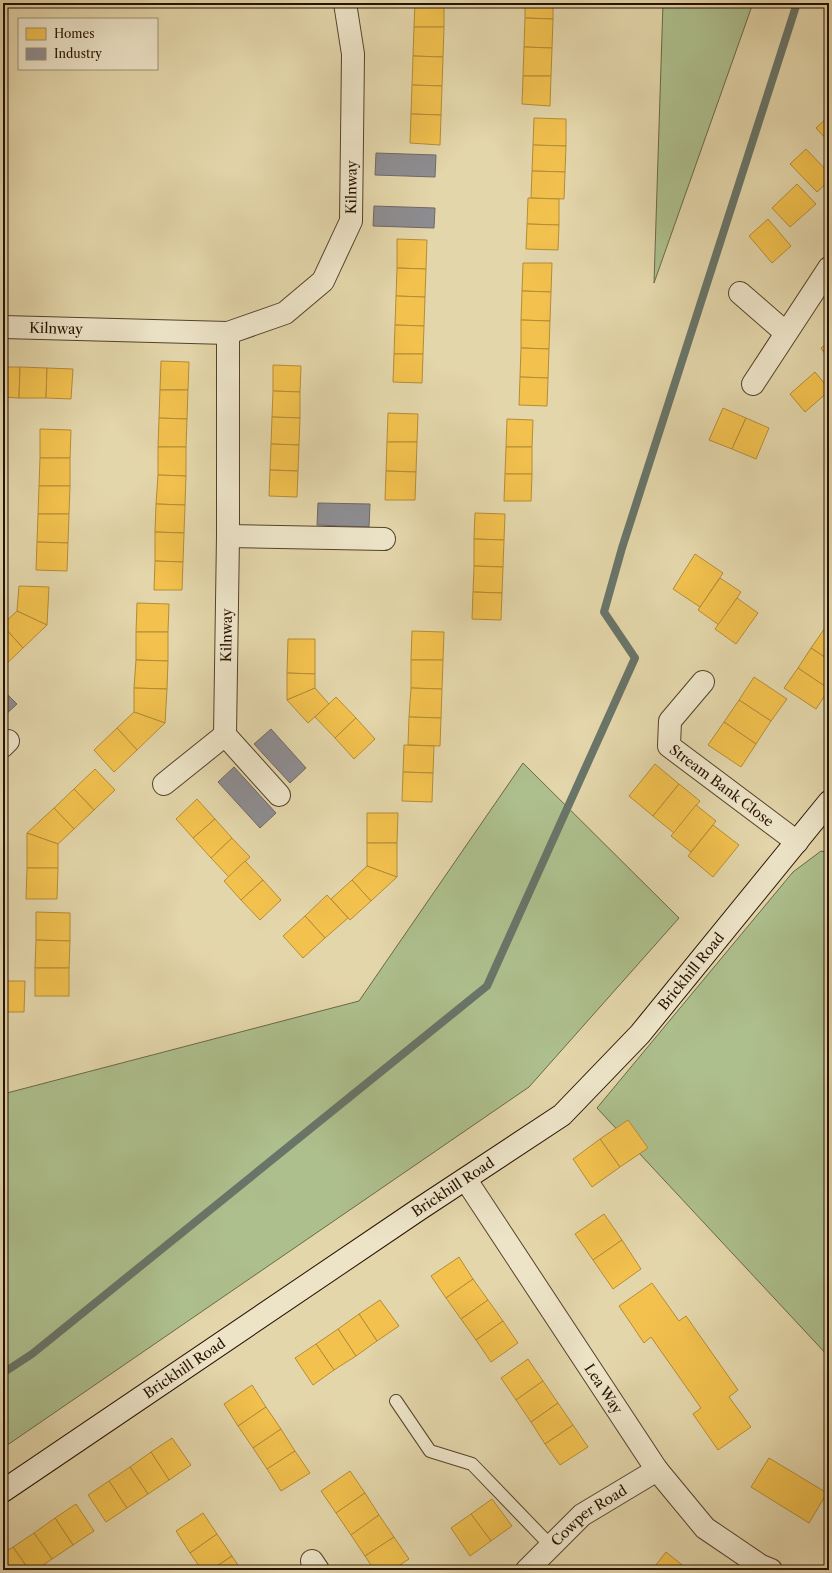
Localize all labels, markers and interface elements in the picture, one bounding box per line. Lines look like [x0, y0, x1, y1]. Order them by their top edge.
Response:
legend [18, 18, 158, 70]
text: Homes [54, 26, 94, 41]
text: Industry [54, 46, 102, 61]
street label: Kilnway [342, 160, 361, 214]
street label: Kilnway [29, 319, 83, 338]
street label: Kilnway [217, 608, 236, 662]
street label: Stream Bank Close [666, 741, 778, 831]
street label: Brickhill Road [654, 928, 728, 1014]
street label: Brickhill Road [408, 1153, 498, 1221]
street label: Brickhill Road [140, 1334, 229, 1402]
street label: Lea Way [580, 1360, 627, 1417]
street label: Cowper Road [547, 1481, 631, 1550]

